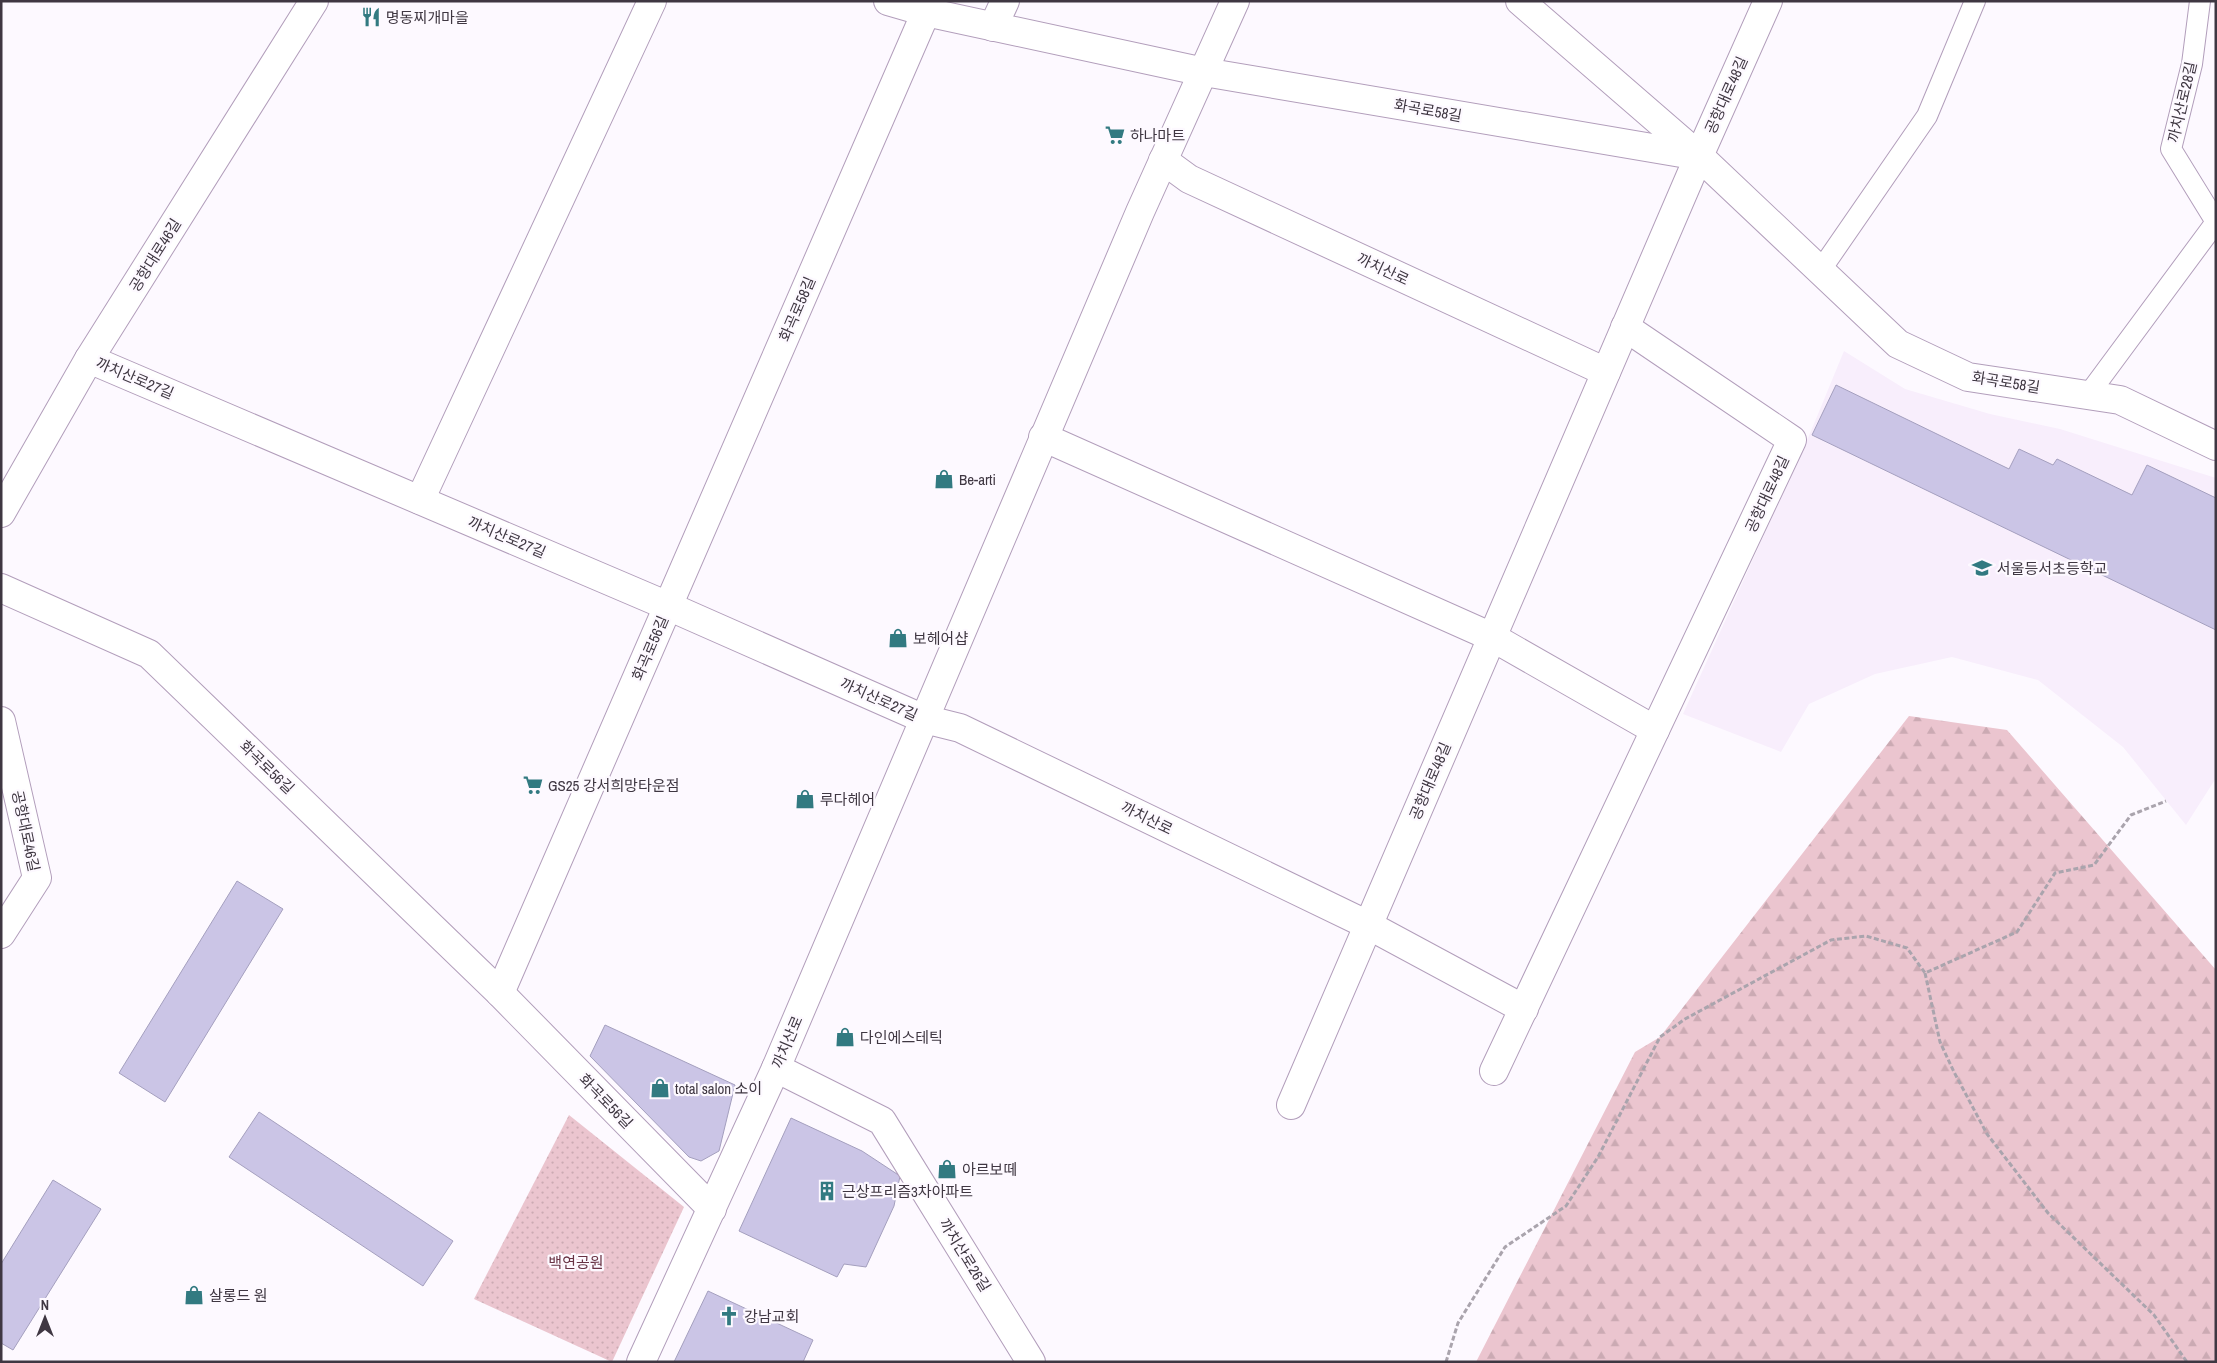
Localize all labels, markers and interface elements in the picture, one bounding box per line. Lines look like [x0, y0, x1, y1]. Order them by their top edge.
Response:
restaurant icon: 명동찌개마을 [360, 6, 382, 28]
place label: 명동찌개마을 [386, 7, 469, 28]
street label: 공항대로48길 [1700, 53, 1752, 137]
street label: 까치산로28길 [2162, 59, 2202, 145]
street label: 화곡로58길 [1392, 94, 1464, 126]
supermarket icon: 하나마트 [1104, 124, 1126, 146]
place label: 하나마트 [1130, 125, 1185, 146]
street label: 공항대로46길 [124, 214, 186, 296]
street label: 까치산로 [1354, 248, 1412, 290]
street label: 화곡로58길 [774, 273, 820, 345]
street label: 까치산로27길 [93, 352, 177, 404]
street label: 화곡로58길 [1970, 366, 2042, 398]
street label: 공항대로48길 [1740, 452, 1794, 536]
shop icon: Be-arti [933, 468, 955, 490]
place label: Be-arti [959, 469, 996, 490]
street label: 까치산로27길 [465, 511, 549, 563]
school or university icon: 서울등서초등학교 [1971, 557, 1993, 579]
place label: 서울등서초등학교 [1997, 558, 2107, 579]
street label: 화곡로56길 [627, 612, 673, 684]
shop icon: 보헤어샵 [887, 627, 909, 649]
place label: 보헤어샵 [913, 628, 968, 649]
street label: 까치산로27길 [837, 673, 921, 725]
street label: 화곡로56길 [235, 736, 299, 798]
street label: 공항대로48길 [1404, 739, 1456, 823]
supermarket icon: GS25 강서희망타운점 [522, 774, 544, 796]
place label: GS25 강서희망타운점 [548, 775, 679, 796]
street label: 공항대로46길 [7, 788, 45, 874]
shop icon: 루다헤어 [794, 788, 816, 810]
place label: 루다헤어 [820, 789, 875, 810]
street label: 까치산로 [1118, 796, 1176, 840]
street label: 까치산로 [767, 1012, 807, 1072]
shop icon: 다인에스테틱 [834, 1026, 856, 1048]
place label: 다인에스테틱 [860, 1027, 943, 1048]
street label: 화곡로56길 [575, 1069, 637, 1133]
shop icon: total salon 소이 [649, 1077, 671, 1099]
place label: total salon 소이 [675, 1078, 762, 1099]
shop icon: 아르보떼 [936, 1158, 958, 1180]
place label: 아르보떼 [962, 1159, 1017, 1180]
building icon: 근상프리즘3차아파트 [816, 1180, 838, 1202]
place label: 근상프리즘3차아파트 [842, 1181, 973, 1202]
street label: 까치산로26길 [934, 1214, 996, 1296]
park label: 백연공원 [548, 1252, 604, 1273]
shop icon: 살롱드 원 [183, 1284, 205, 1306]
place label: 살롱드 원 [209, 1285, 268, 1306]
north arrow [20, 1293, 70, 1343]
text: N [41, 1296, 49, 1314]
church icon: 강남교회 [718, 1305, 740, 1327]
place label: 강남교회 [744, 1306, 799, 1327]

